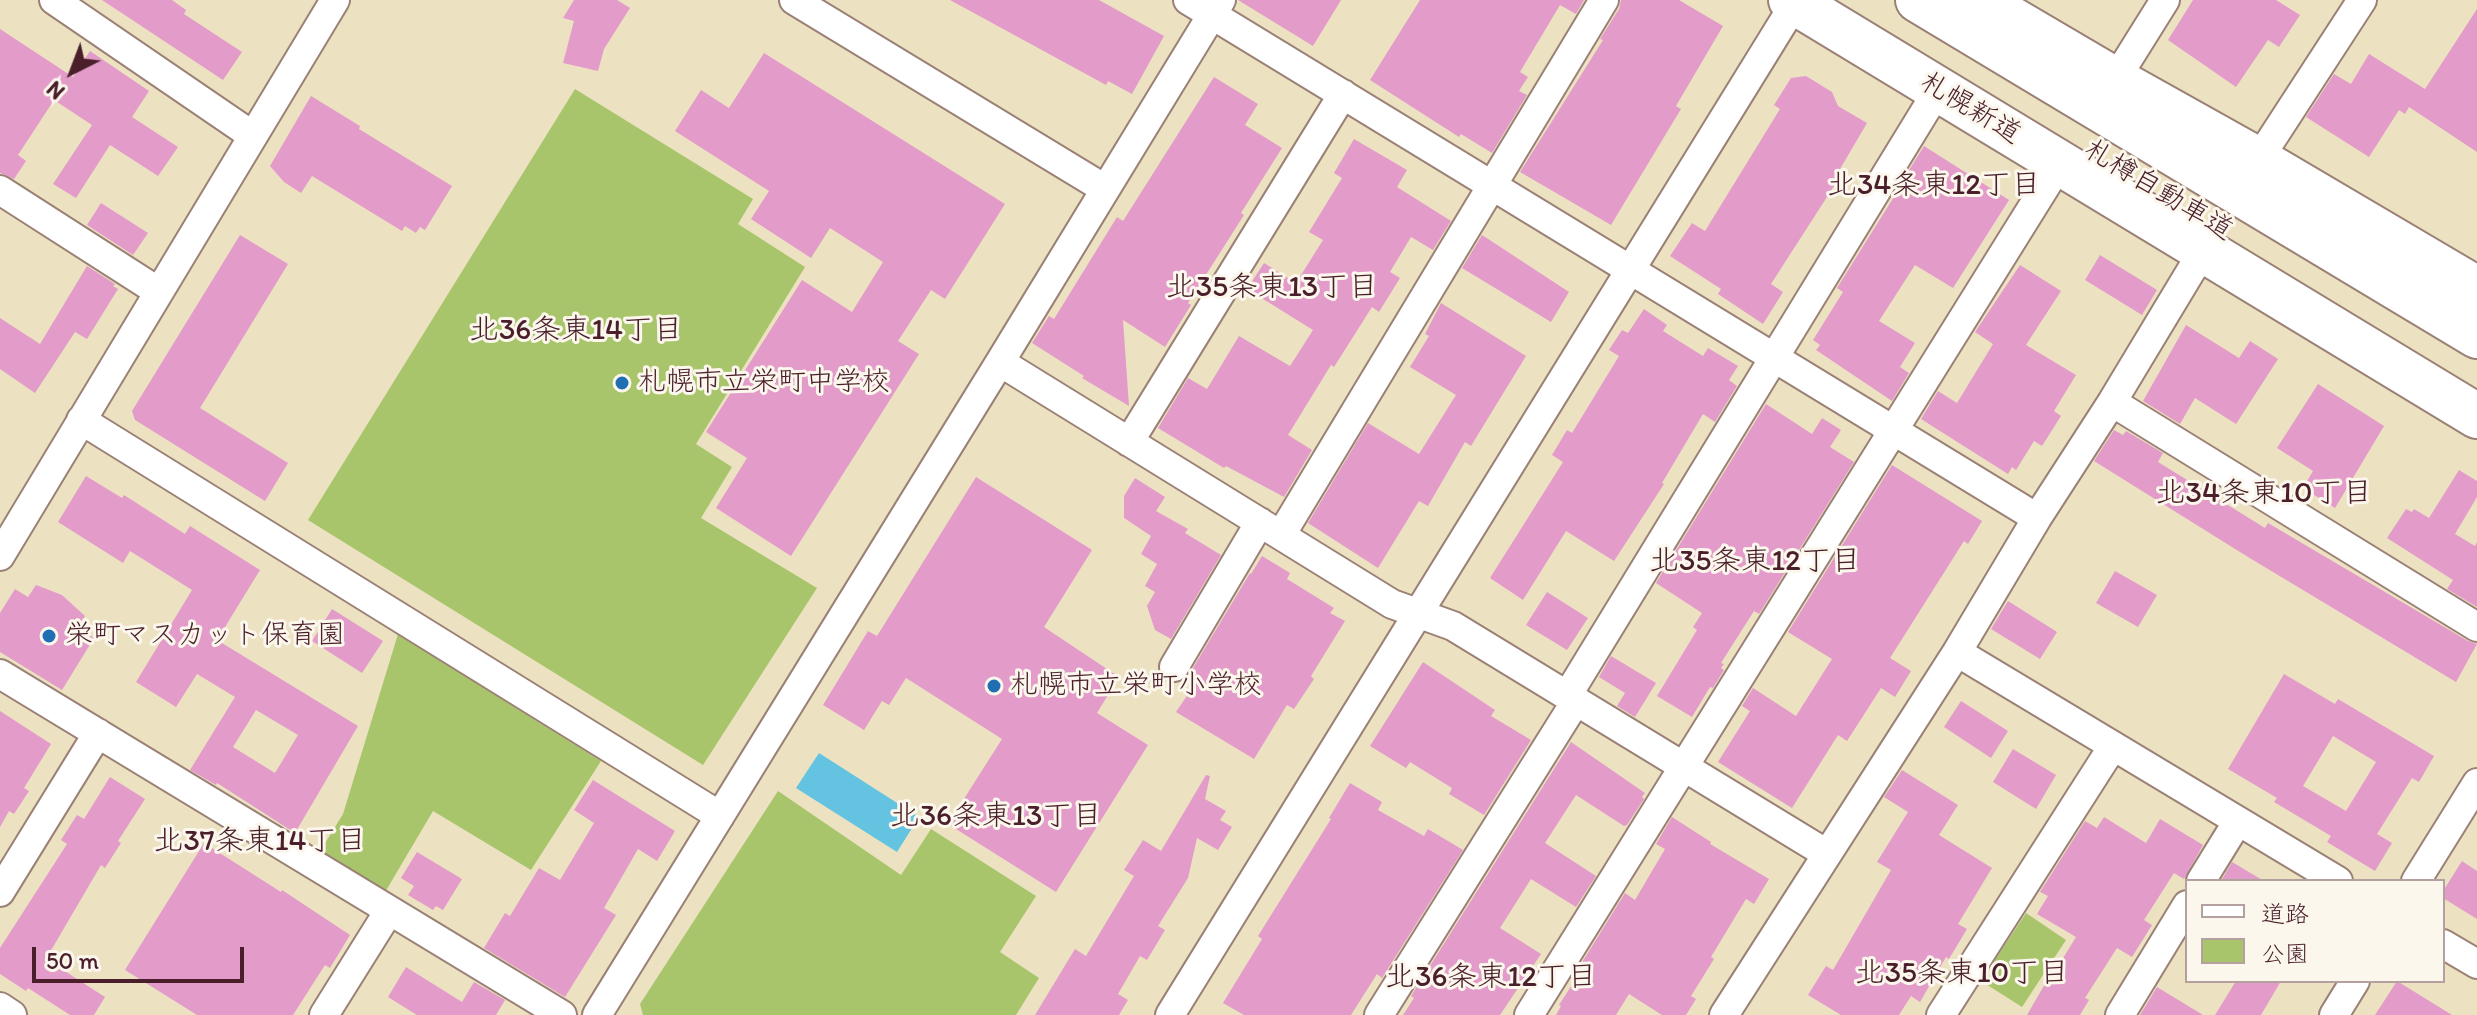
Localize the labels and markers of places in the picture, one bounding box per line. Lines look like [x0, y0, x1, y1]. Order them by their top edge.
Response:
place label: 札幌市立栄町中学校 [638, 366, 890, 400]
marker: 札幌市立栄町中学校 [613, 374, 631, 392]
place label: 栄町マスカット保育園 [65, 619, 345, 653]
marker: 栄町マスカット保育園 [40, 627, 58, 645]
place label: 札幌市立栄町小学校 [1010, 669, 1262, 703]
marker: 札幌市立栄町小学校 [985, 677, 1003, 695]

